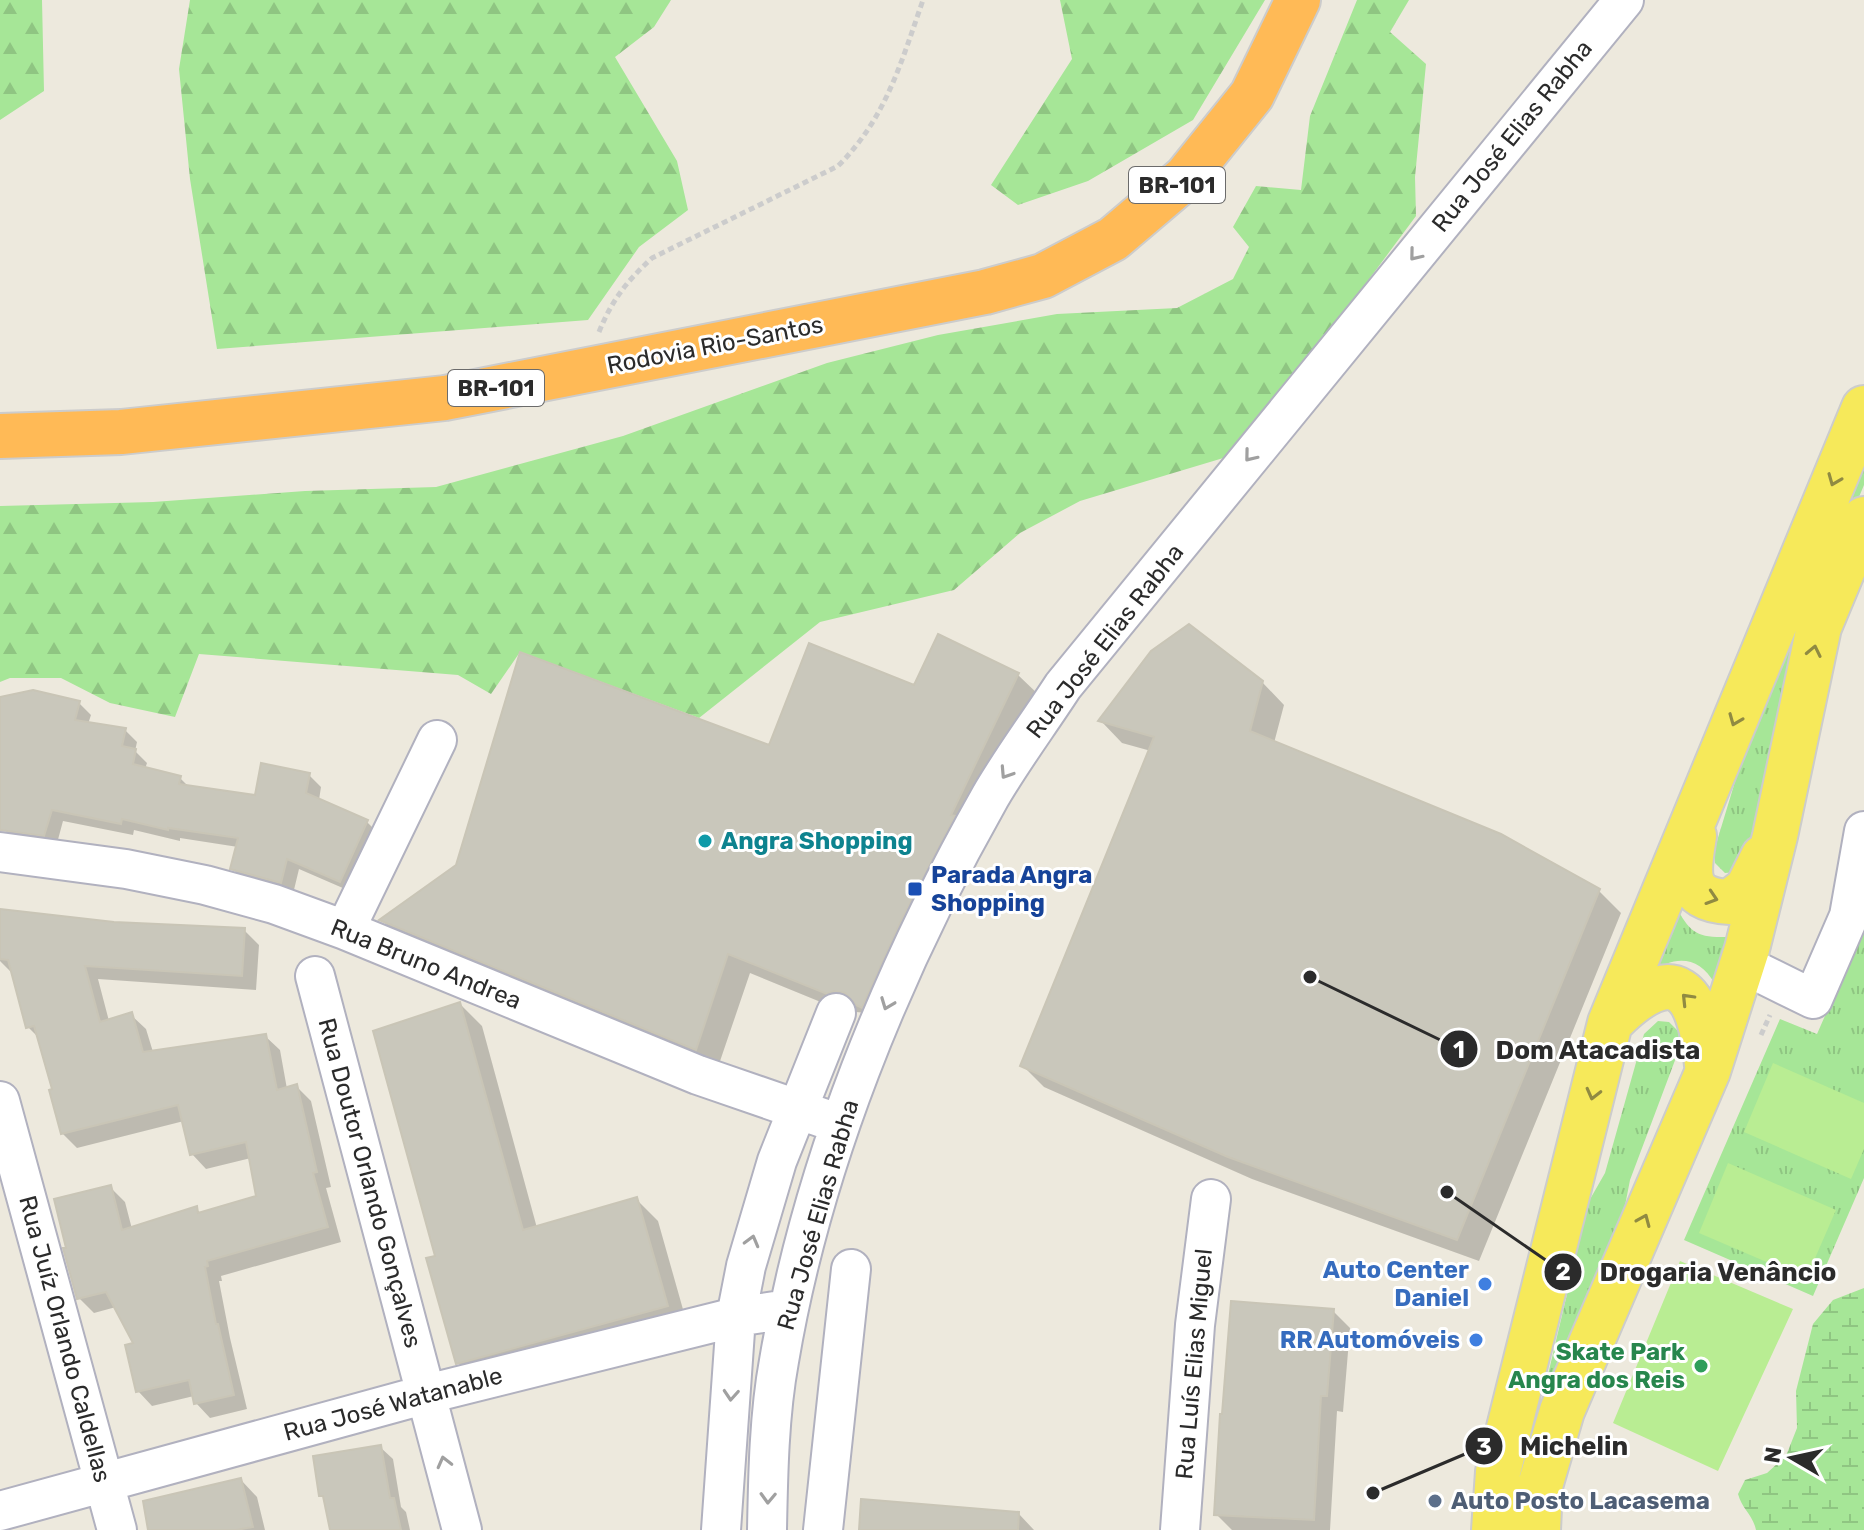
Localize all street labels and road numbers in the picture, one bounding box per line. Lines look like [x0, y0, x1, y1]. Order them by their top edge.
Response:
street label: Rua José Elias Rabha [1426, 35, 1598, 237]
road number: BR-101 [1129, 167, 1225, 203]
street label: Rodovia Rio-Santos [605, 310, 825, 380]
road number: BR-101 [448, 370, 544, 406]
street label: Rua José Elias Rabha [1021, 538, 1189, 744]
street label: Rua Bruno Andrea [327, 913, 525, 1015]
street label: Rua Doutor Orlando Gonçalves [312, 1015, 428, 1351]
street label: Rua José Elias Rabha [772, 1097, 864, 1333]
street label: Rua Juíz Orlando Caldellas [13, 1193, 117, 1485]
street label: Rua Luís Elias Miguel [1170, 1248, 1218, 1480]
street label: Rua José Watanable [281, 1361, 505, 1447]

